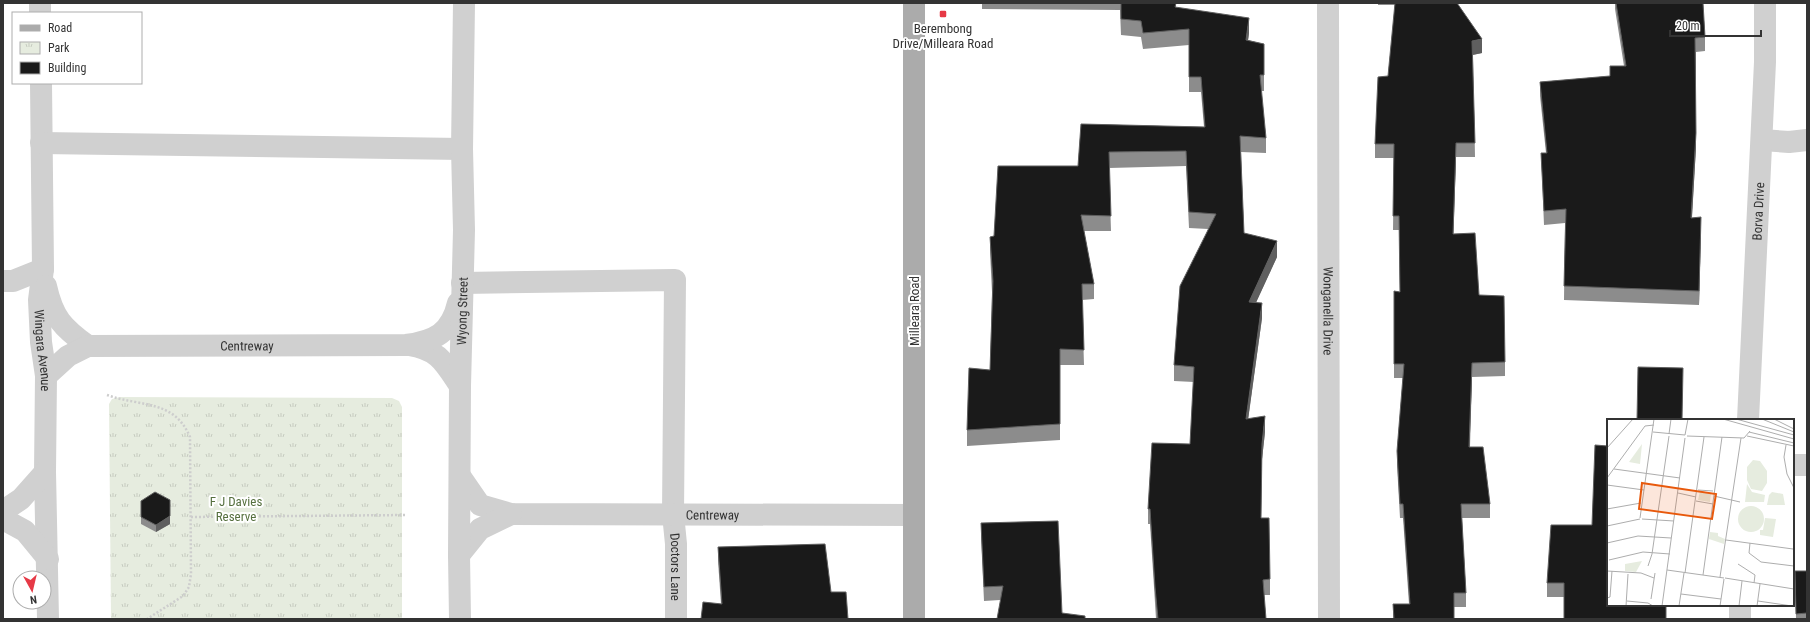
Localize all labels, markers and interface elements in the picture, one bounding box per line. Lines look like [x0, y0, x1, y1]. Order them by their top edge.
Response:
marker: Berembong Drive/Milleara Road [938, 9, 948, 19]
legend [12, 12, 142, 84]
scale bar [1670, 12, 1761, 38]
text: 20 m [1676, 19, 1700, 33]
text: Road [48, 21, 72, 35]
place label: Berembong Drive/Milleara Road [893, 21, 993, 51]
text: Park [48, 41, 70, 55]
text: Building [48, 61, 86, 75]
street label: Borva Drive [1750, 182, 1767, 241]
street label: Wonganella Drive [1320, 267, 1336, 355]
street label: Milleara Road [907, 276, 922, 346]
street label: Wyong Street [454, 277, 471, 345]
street label: Wingara Avenue [31, 309, 53, 392]
street label: Centreway [220, 338, 274, 354]
inset map [1607, 419, 1794, 606]
park label: F J Davies Reserve [210, 494, 262, 524]
street label: Centreway [686, 507, 740, 523]
street label: Doctors Lane [667, 532, 683, 601]
north arrow [12, 570, 52, 610]
text: N [29, 593, 38, 606]

